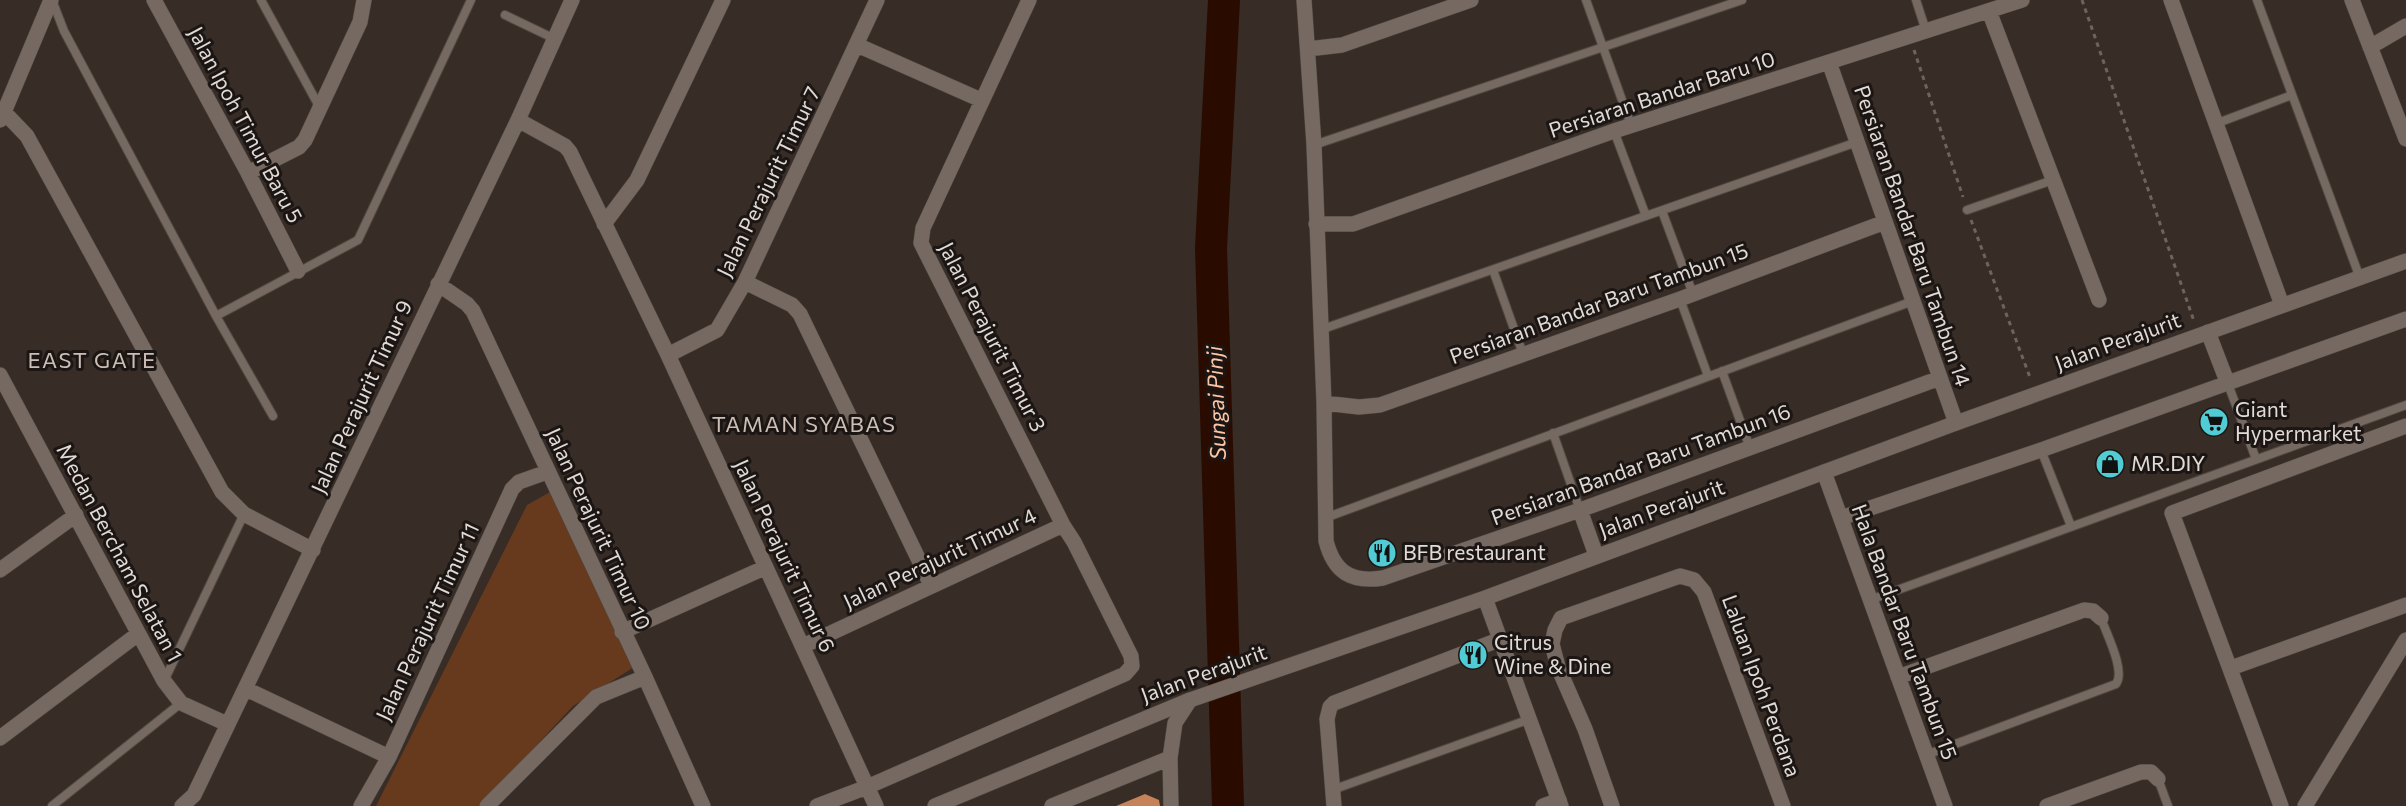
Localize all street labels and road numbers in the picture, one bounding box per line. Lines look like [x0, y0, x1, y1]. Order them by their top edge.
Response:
street label: Jalan Ipoh Timur Baru 5 [184, 22, 309, 227]
street label: Persiaran Bandar Baru 10 [1545, 45, 1778, 142]
street label: Jalan Perajurit Timur 7 [711, 82, 825, 280]
street label: Persiaran Bandar Baru Tambun 14 [1850, 82, 1977, 390]
street label: Jalan Perajurit Timur 3 [935, 237, 1052, 435]
street label: Persiaran Bandar Baru Tambun 15 [1446, 237, 1751, 368]
street label: Jalan Perajurit Timur 9 [305, 296, 416, 497]
street label: Jalan Perajurit [2051, 306, 2184, 375]
street label: Persiaran Bandar Baru Tambun 16 [1487, 398, 1794, 530]
street label: Jalan Perajurit Timur 10 [542, 423, 657, 633]
street label: Medan Bercham Selatan 1 [52, 439, 188, 665]
street label: Jalan Perajurit Timur 6 [730, 455, 841, 656]
street label: Jalan Perajurit [1595, 473, 1728, 542]
street label: Hala Bandar Baru Tambun 15 [1847, 500, 1963, 763]
street label: Jalan Perajurit Timur 4 [839, 502, 1040, 613]
street label: Jalan Perajurit Timur 11 [370, 519, 483, 724]
street label: Laluan Ipoh Perdana [1718, 591, 1807, 780]
street label: Jalan Perajurit [1137, 638, 1270, 707]

